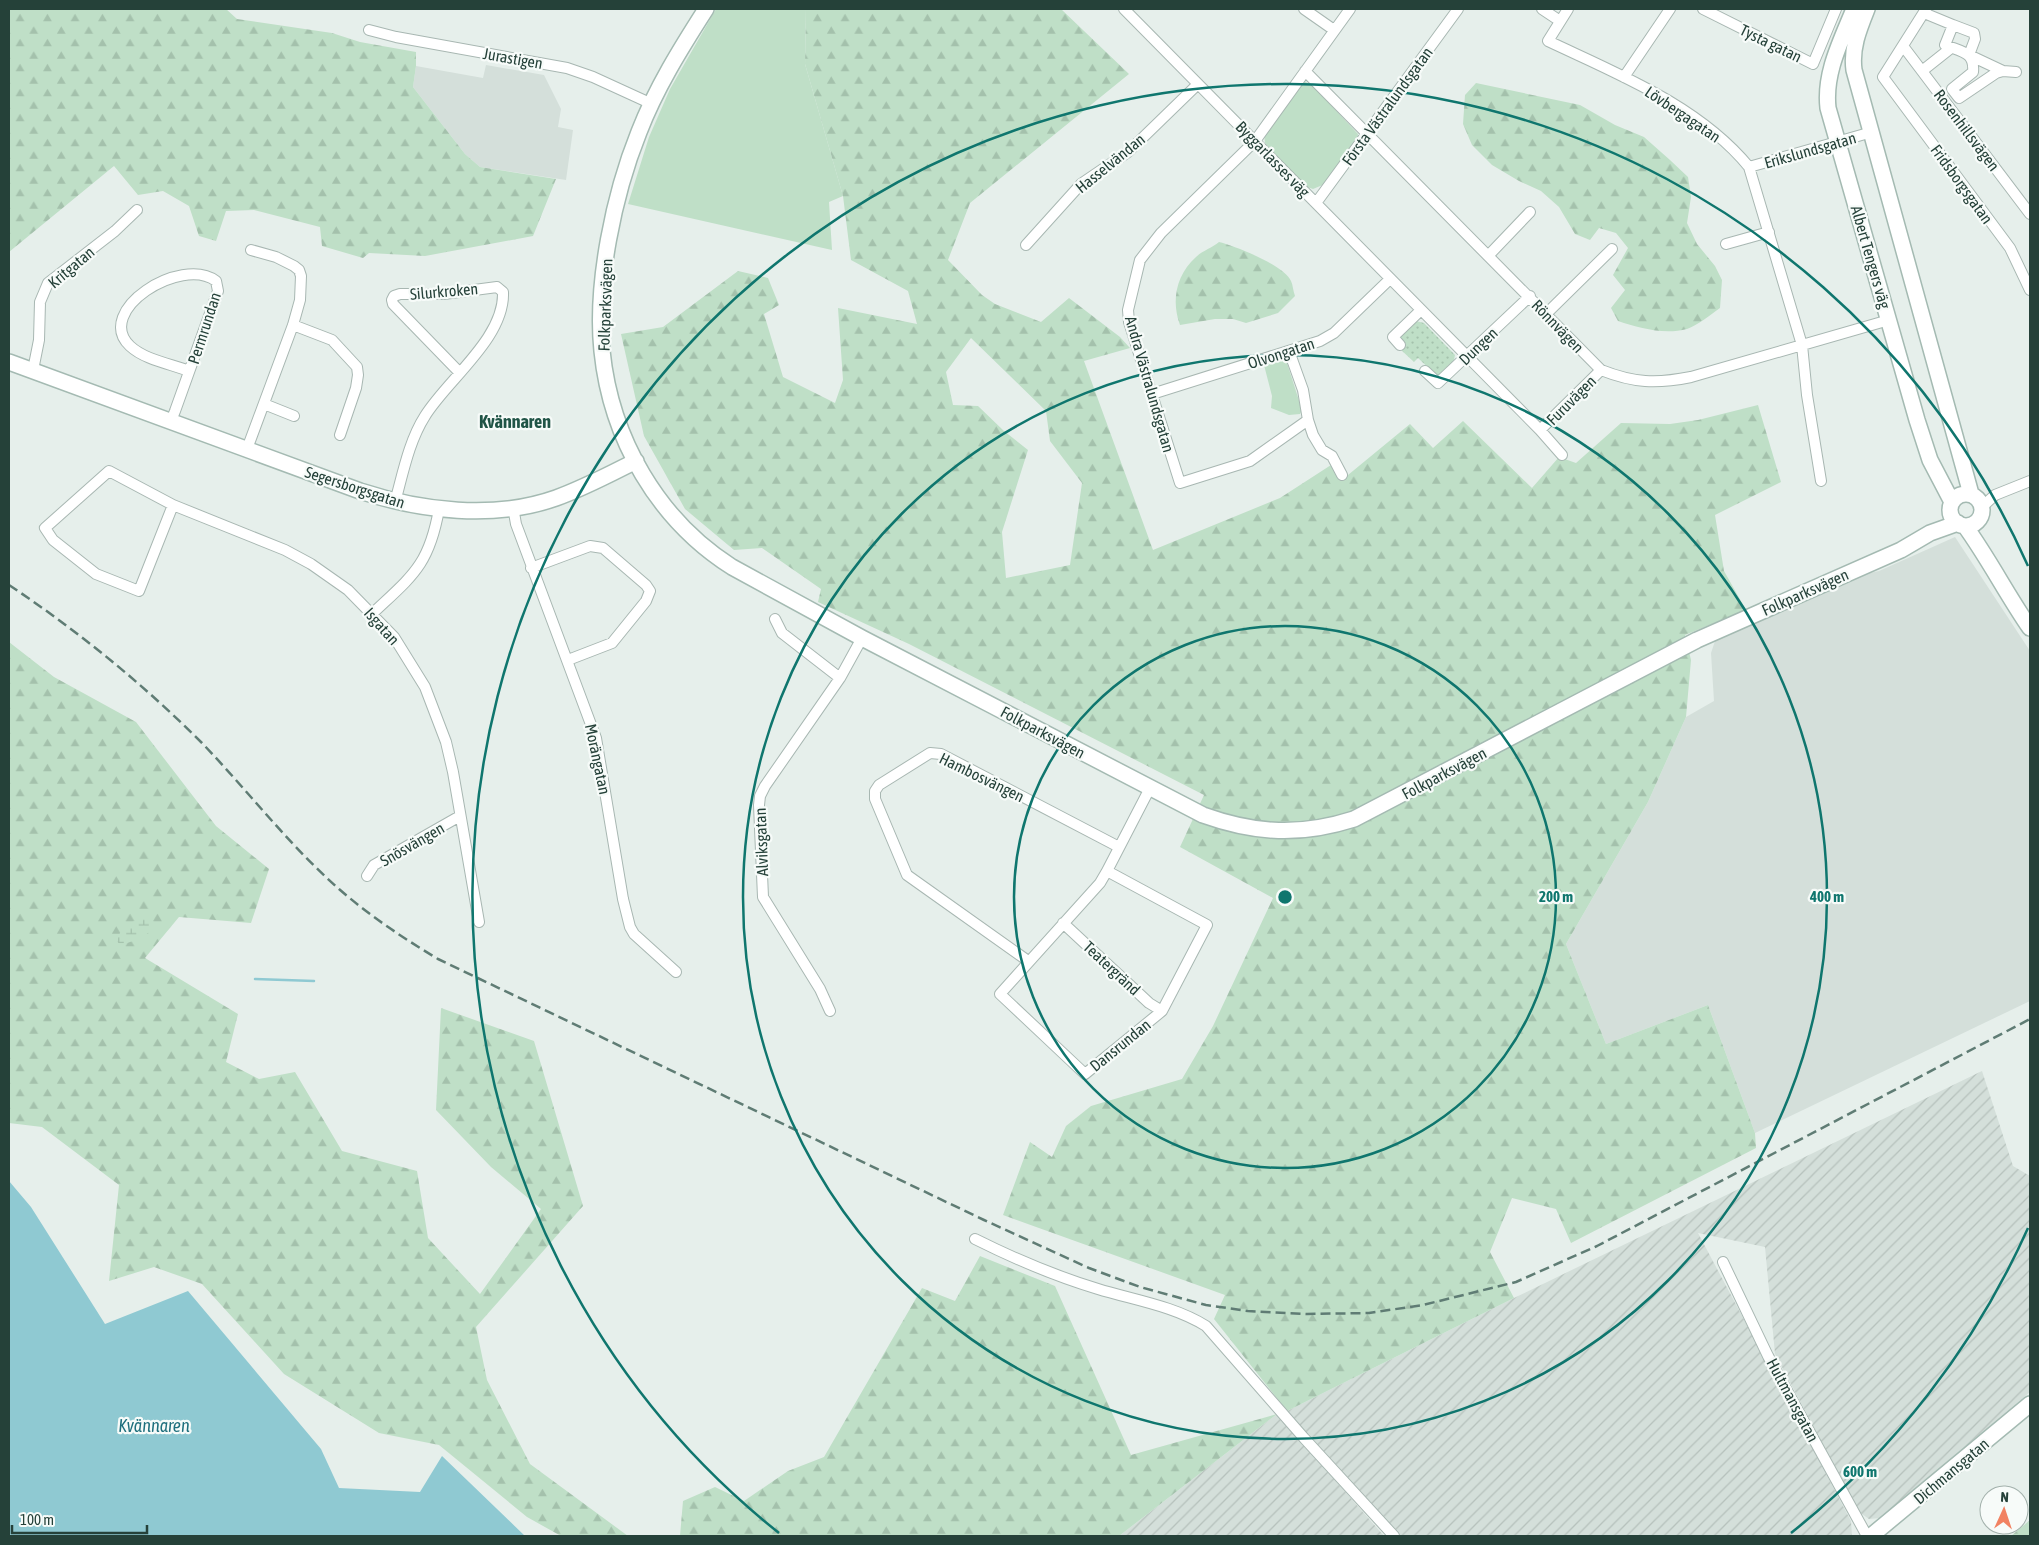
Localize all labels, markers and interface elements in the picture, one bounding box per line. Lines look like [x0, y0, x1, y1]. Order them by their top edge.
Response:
street label: Tysta gatan [1737, 20, 1805, 67]
street label: Första Västralundsgatan [1338, 43, 1437, 169]
street label: Jurastigen [482, 44, 544, 73]
street label: Lövbergagatan [1641, 82, 1724, 147]
street label: Rosenhillsvägen [1930, 86, 2003, 175]
street label: Byggarlasses väg [1232, 117, 1314, 201]
street label: Erikslundsgatan [1762, 128, 1858, 173]
street label: Hasselvändan [1072, 130, 1148, 196]
street label: Fridsborgsgatan [1926, 141, 1997, 228]
street label: Albert Tengers väg [1847, 203, 1894, 311]
street label: Kritgatan [44, 243, 98, 292]
street label: Folkparksvägen [594, 258, 617, 352]
street label: Silurkroken [409, 279, 479, 303]
street label: Permrundan [184, 290, 224, 366]
street label: Rönnvägen [1528, 296, 1588, 357]
street label: Andra Västralundsgatan [1121, 314, 1178, 454]
street label: Dungen [1455, 324, 1502, 369]
street label: Olvongatan [1245, 334, 1317, 373]
street label: Furuvägen [1543, 372, 1600, 429]
district label: Kvännaren [479, 411, 551, 432]
street label: Segersborgsgatan [303, 462, 407, 513]
street label: Folkparksvägen [1759, 565, 1851, 620]
street label: Isgatan [360, 604, 403, 649]
street label: Folkparksvägen [997, 702, 1088, 763]
street label: Morängatan [581, 722, 614, 796]
street label: Folkparksvägen [1399, 743, 1490, 804]
street label: Hambosvängen [936, 749, 1027, 806]
street label: Alviksgatan [751, 807, 772, 877]
street label: Snösvängen [377, 818, 448, 870]
centre of rings [1276, 888, 1294, 906]
text: 200 m [1539, 888, 1573, 905]
text: 400 m [1809, 888, 1844, 905]
street label: Teatergränd [1079, 937, 1144, 999]
street label: Dansrundan [1086, 1015, 1154, 1075]
street label: Hultmansgatan [1763, 1355, 1823, 1445]
water label: Kvännaren [118, 1415, 190, 1436]
street label: Dichmansgatan [1910, 1434, 1993, 1508]
text: 600 m [1843, 1463, 1877, 1480]
north arrow [1979, 1485, 2029, 1535]
text: N [2000, 1489, 2009, 1505]
scale bar [12, 1502, 148, 1534]
text: 100 m [20, 1511, 54, 1528]

